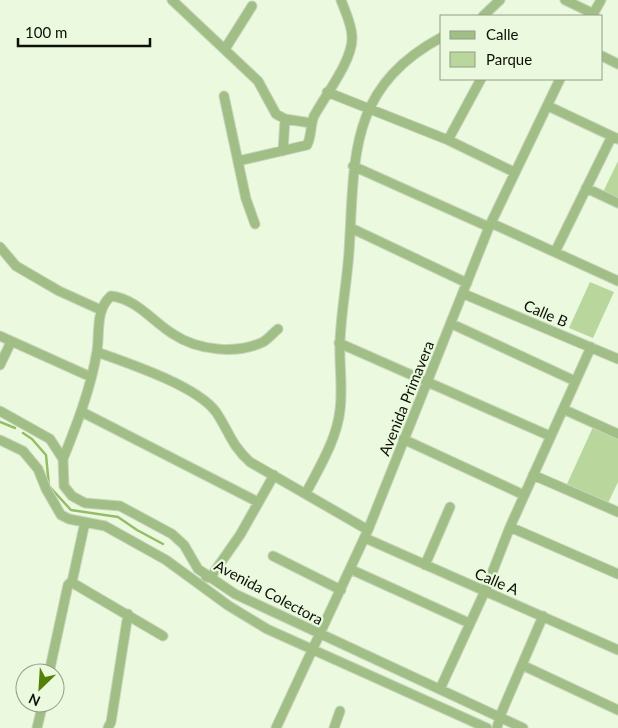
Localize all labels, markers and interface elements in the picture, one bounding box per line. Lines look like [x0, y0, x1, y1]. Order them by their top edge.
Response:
scale bar [18, 15, 150, 47]
legend [440, 15, 603, 80]
text: 100 m [25, 23, 67, 41]
text: Calle [486, 25, 519, 43]
text: Parque [486, 50, 532, 68]
street label: Calle B [521, 296, 571, 330]
street label: Avenida Primavera [375, 338, 437, 458]
street label: Avenida Colectora [212, 556, 326, 628]
street label: Calle A [472, 564, 522, 599]
north arrow [15, 663, 65, 713]
text: N [26, 690, 43, 710]

